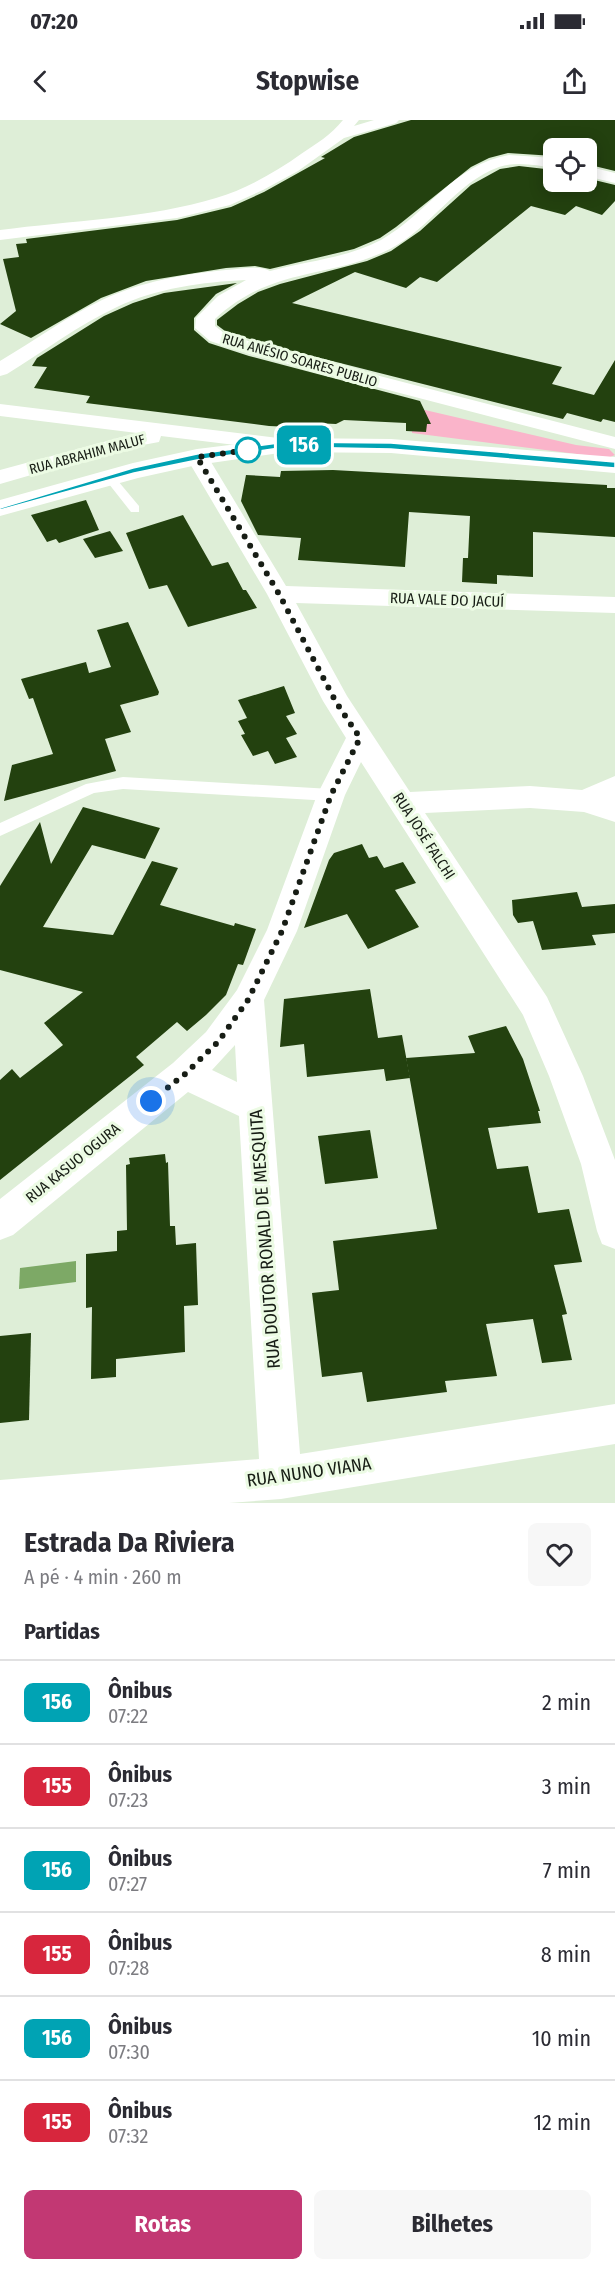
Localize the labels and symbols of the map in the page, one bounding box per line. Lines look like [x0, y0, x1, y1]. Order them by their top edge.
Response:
street label: RUA ANÉSIO SOARES PUBLIO [220, 329, 380, 391]
line badge: 156 [270, 426, 338, 464]
street label: RUA ABRAHIM MALUF [27, 431, 147, 478]
unlabelled marker [235, 437, 261, 463]
street label: RUA VALE DO JACUÍ [390, 589, 505, 611]
street label: RUA JOSÉ FALCHI [389, 789, 459, 883]
your location [136, 1086, 166, 1116]
street label: RUA DOUTOR RONALD DE MESQUITA [245, 1108, 285, 1369]
street label: RUA KASUO OGURA [22, 1119, 124, 1207]
street label: RUA NUNO VIANA [245, 1452, 373, 1492]

